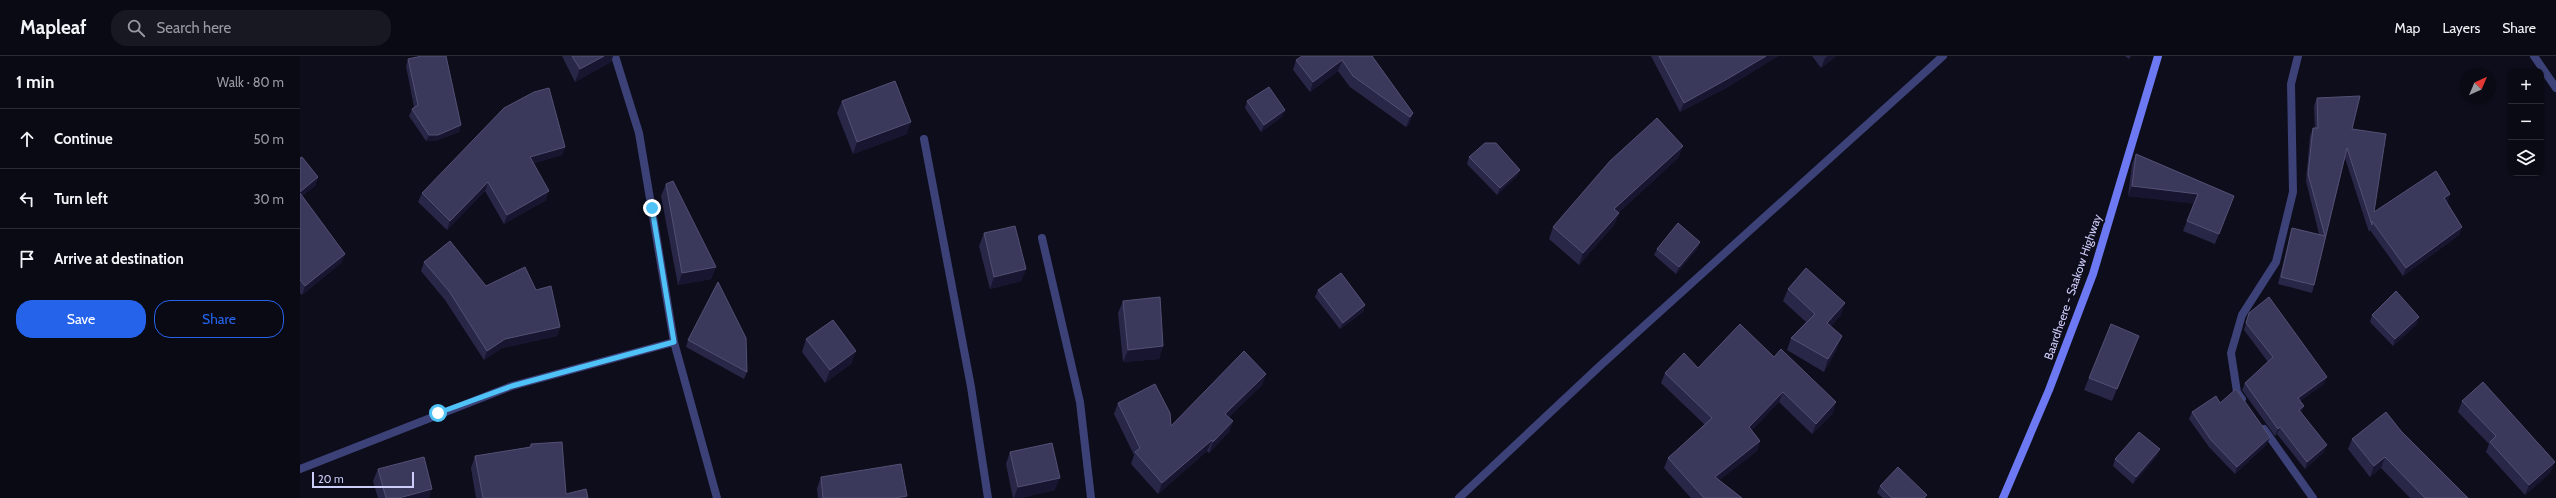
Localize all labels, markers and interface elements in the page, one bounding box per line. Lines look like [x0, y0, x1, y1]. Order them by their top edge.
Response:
search box [111, 10, 391, 46]
text: Mapleaf [20, 16, 87, 39]
icon: search [125, 17, 147, 39]
text: Search here [157, 19, 231, 37]
text: Map [2395, 19, 2420, 37]
text: Layers [2442, 19, 2480, 37]
text: Share [2502, 19, 2536, 37]
north arrow [2460, 68, 2496, 104]
map controls [2508, 68, 2544, 176]
button: + [2508, 68, 2544, 104]
text: 1 min [16, 72, 54, 92]
text: Walk · 80 m [217, 74, 284, 90]
button: − [2508, 104, 2544, 140]
icon: ahead [16, 128, 38, 150]
text: Continue [54, 130, 113, 148]
text: 50 m [254, 131, 284, 147]
button: layers [2508, 140, 2544, 176]
icon: left [16, 188, 38, 210]
text: Turn left [54, 190, 108, 208]
text: 30 m [254, 191, 284, 207]
route end [643, 199, 661, 217]
street label: Baardheere - Saakow Highway [2041, 212, 2105, 362]
icon: arrive [16, 248, 38, 270]
text: Arrive at destination [54, 250, 184, 268]
button: Save [16, 300, 146, 338]
button: Share [154, 300, 284, 338]
route start [429, 404, 447, 422]
scale bar [312, 470, 414, 489]
text: 20 m [318, 472, 344, 486]

